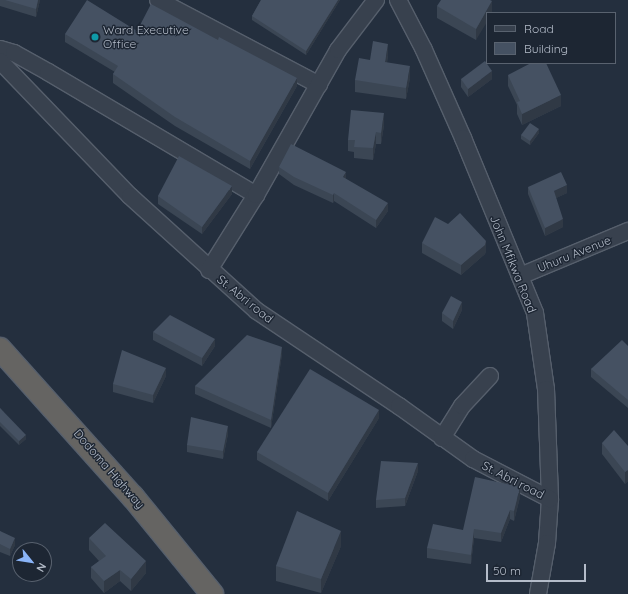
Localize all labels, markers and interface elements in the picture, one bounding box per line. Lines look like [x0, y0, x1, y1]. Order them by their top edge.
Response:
legend [486, 12, 616, 64]
text: Road [524, 21, 554, 36]
place label: Ward Executive Office [103, 23, 189, 51]
marker: Ward Executive Office [90, 32, 100, 42]
text: Building [524, 41, 568, 56]
street label: John Mfikwa Road [487, 213, 539, 315]
street label: Uhuru Avenue [535, 233, 613, 275]
street label: St. Abri road [214, 272, 276, 326]
street label: Dodoma Highway [71, 426, 147, 512]
street label: St. Abri road [479, 458, 547, 502]
north arrow [12, 542, 52, 582]
scale bar [488, 556, 588, 582]
text: N [33, 560, 50, 575]
text: 50 m [493, 563, 521, 578]

